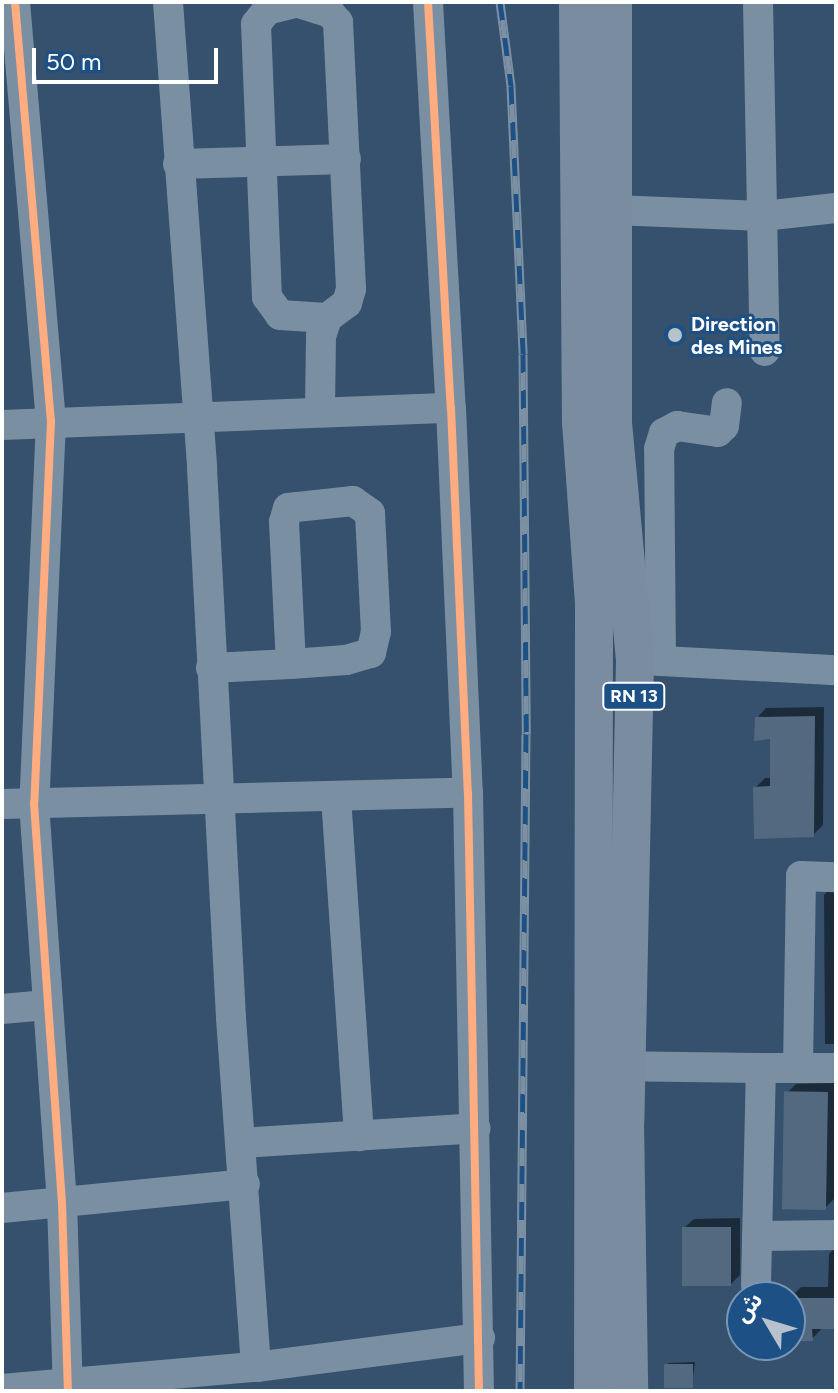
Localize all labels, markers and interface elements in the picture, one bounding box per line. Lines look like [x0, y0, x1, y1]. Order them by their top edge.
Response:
scale bar [36, 32, 222, 82]
text: 50 m [46, 47, 102, 76]
place label: Direction des Mines [691, 312, 782, 359]
marker: Direction des Mines [666, 326, 684, 344]
road number: RN 13 [602, 682, 666, 710]
north arrow [726, 1281, 806, 1361]
text: ش [728, 1287, 768, 1327]

